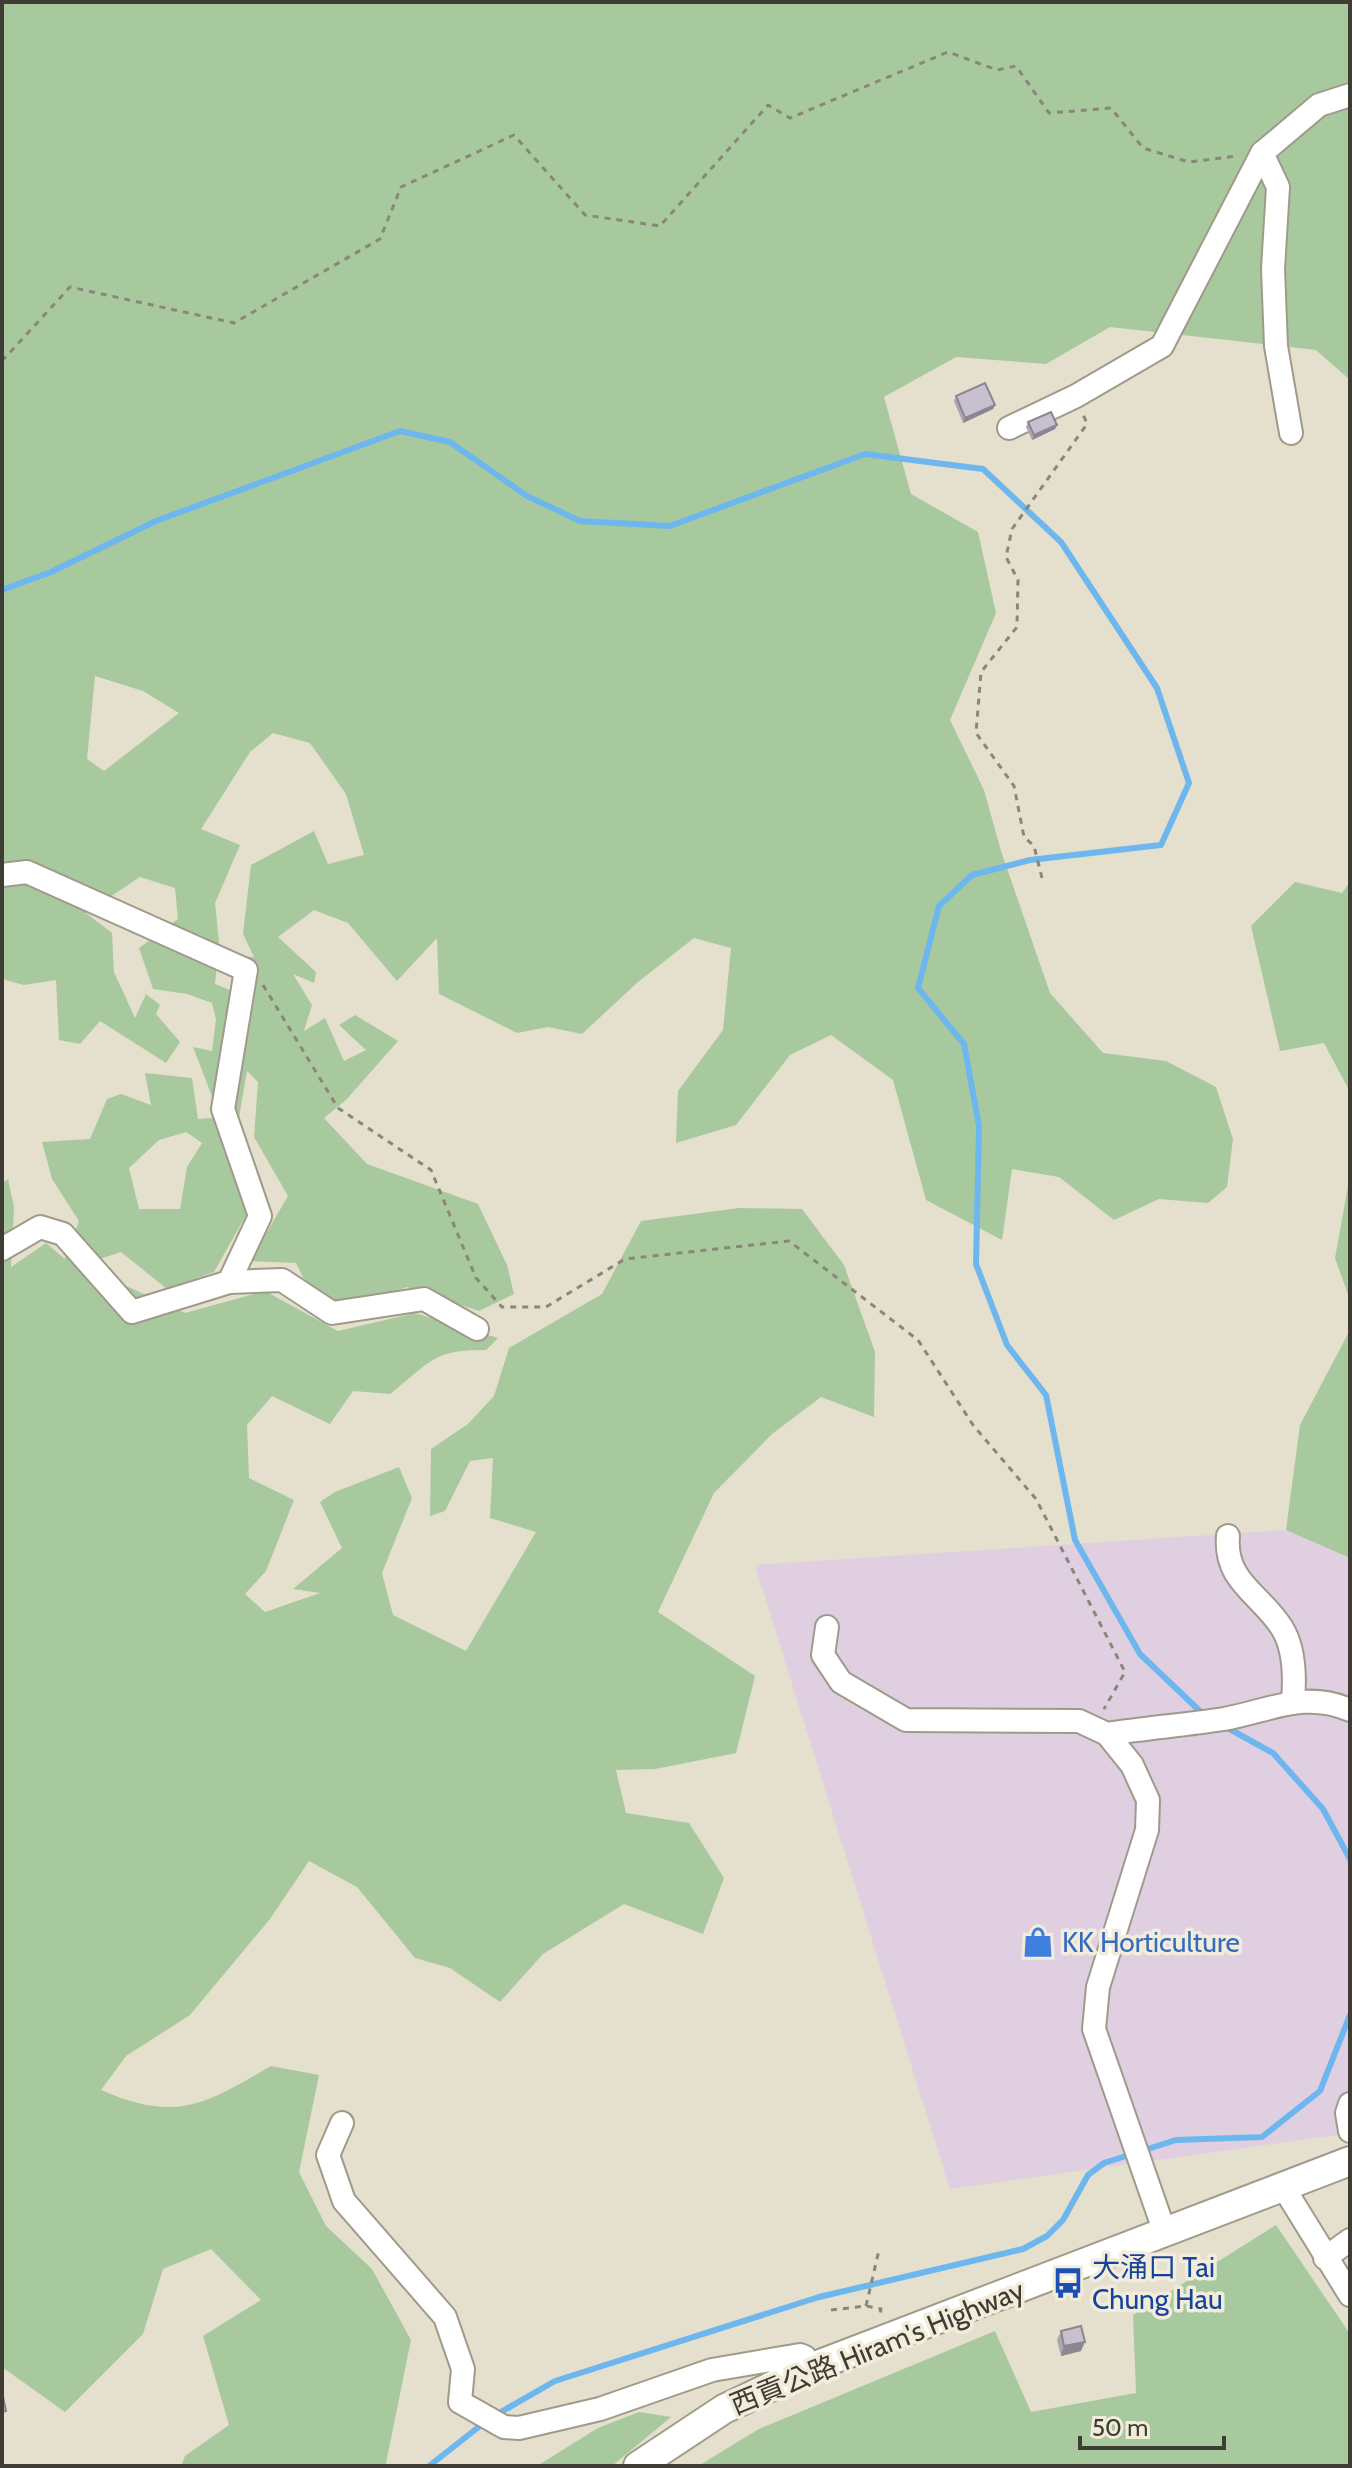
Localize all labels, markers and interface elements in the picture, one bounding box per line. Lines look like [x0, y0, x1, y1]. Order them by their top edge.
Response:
shop icon: KK Horticulture [1021, 1925, 1055, 1959]
place label: KK Horticulture [1062, 1925, 1240, 1959]
place label: 大涌口 Tai Chung Hau [1092, 2250, 1223, 2316]
bus stop icon: 大涌口 Tai Chung Hau [1051, 2266, 1085, 2300]
street label: 西貢公路 Hiram's Highway [725, 2272, 1029, 2422]
scale bar [1080, 2400, 1224, 2450]
text: 50 m [1092, 2413, 1148, 2442]

